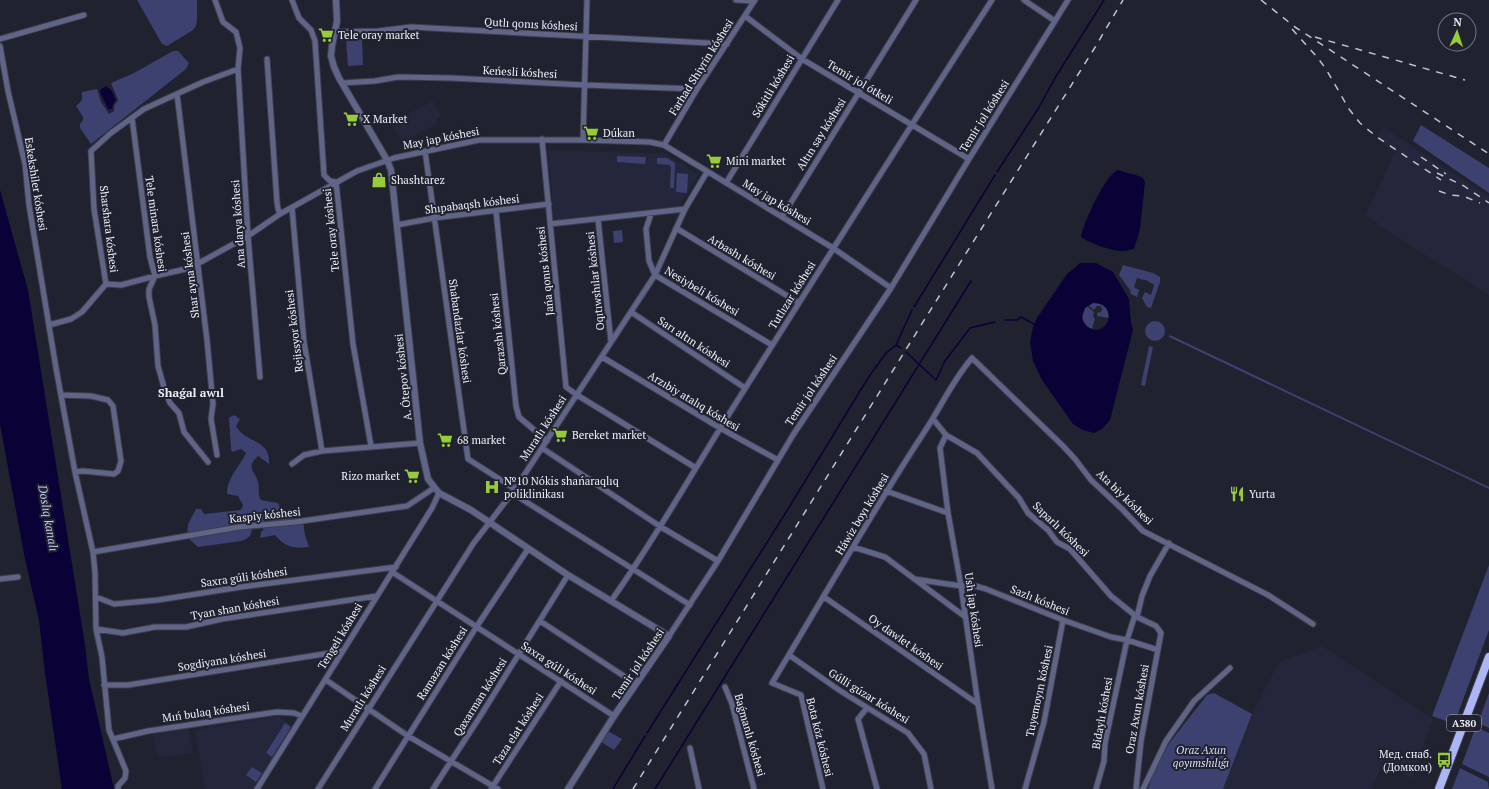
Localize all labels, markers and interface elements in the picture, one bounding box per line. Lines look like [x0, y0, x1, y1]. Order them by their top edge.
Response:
north arrow [1437, 12, 1477, 52]
street label: Qutlı qonıs kóshesi [484, 15, 578, 33]
text: N [1453, 15, 1463, 29]
street label: Farhad Shiyrin kóshesi [666, 16, 736, 118]
supermarket icon: Tele oray market [317, 26, 335, 44]
place label: Tele oray market [338, 28, 420, 42]
street label: Sókitli kóshesi [749, 52, 797, 120]
street label: Temir jol ótkeli [825, 57, 895, 107]
street label: Keńesli kóshesi [482, 63, 558, 81]
street label: Temir jol kóshesi [956, 77, 1012, 155]
street label: Altın say kóshesi [793, 95, 849, 173]
supermarket icon: X Market [342, 110, 360, 128]
place label: X Market [363, 112, 408, 126]
street label: May jap kóshesi [402, 124, 480, 152]
supermarket icon: Dúkan [582, 124, 600, 142]
place label: Dúkan [603, 126, 635, 140]
street label: Eskekshiler kóshesi [22, 136, 50, 232]
supermarket icon: Mini market [705, 152, 723, 170]
place label: Mini market [726, 154, 786, 168]
shop icon: Shashtarez [370, 171, 388, 189]
place label: Shashtarez [391, 173, 445, 187]
street label: Tele minara kóshesi [142, 175, 170, 273]
street label: May jap kóshesi [740, 176, 814, 228]
street label: Ana darya kóshesi [228, 179, 248, 269]
street label: Sharshara kóshesi [97, 185, 121, 273]
street label: Tele oray kóshesi [320, 188, 342, 272]
street label: Shıpabaqsh kóshesi [424, 191, 520, 217]
street label: Jańa qonıs kóshesi [533, 226, 557, 316]
street label: Shar ayna kóshesi [178, 231, 202, 319]
street label: Oqıtıwshılar kóshesi [583, 231, 607, 331]
street label: Arbashı kóshesi [705, 231, 779, 283]
street label: Tutlızar kóshesi [765, 258, 819, 332]
street label: Nesiybeli kóshesi [662, 263, 742, 319]
street label: Shabandazlar kóshesi [446, 278, 474, 384]
street label: Rejissyor kóshesi [282, 289, 306, 373]
street label: Qarazshı kóshesi [487, 292, 509, 376]
street label: Sarı altın kóshesi [655, 313, 733, 371]
street label: A. Ótepov kóshesi [391, 333, 415, 421]
street label: Temir jol kóshesi [782, 352, 840, 428]
street label: Arzıbiy atalıq kóshesi [645, 368, 743, 434]
district label: Shaǵal awıl [158, 385, 224, 400]
street label: Muratlı kóshesi [517, 393, 569, 463]
supermarket icon: Bereket market [551, 426, 569, 444]
place label: Bereket market [572, 428, 646, 442]
supermarket icon: 68 market [436, 431, 454, 449]
place label: 68 market [457, 433, 506, 447]
supermarket icon: Rizo market [403, 467, 421, 485]
street label: Ata biy kóshesi [1094, 467, 1156, 527]
place label: Rizo market [341, 469, 400, 483]
street label: Háwiz boyı kóshesi [832, 471, 892, 557]
place label: №10 Nókis shańaraqlıq poliklinikası [504, 474, 619, 501]
hospital icon: №10 Nókis shańaraqlıq poliklinikası [483, 478, 501, 496]
water label: Doslıq kanalı [35, 483, 62, 552]
restaurant icon: Yurta [1228, 485, 1246, 503]
place label: Yurta [1249, 487, 1276, 501]
street label: Saparlı kóshesi [1030, 499, 1092, 559]
street label: Kaspiy kóshesi [229, 504, 301, 526]
street label: Saxra gúli kóshesi [200, 564, 288, 590]
street label: Ush jap kóshesi [962, 572, 986, 648]
street label: Sazlı kóshesi [1008, 582, 1072, 618]
street label: Tyan shan kóshesi [190, 593, 280, 623]
street label: Tengeli kóshesi [315, 600, 365, 672]
street label: Oy dawlet kóshesi [866, 611, 946, 673]
street label: Ramazan kóshesi [414, 624, 470, 702]
street label: Temir jol kóshesi [609, 626, 667, 702]
street label: Saxra gúli kóshesi [519, 638, 599, 698]
street label: Tuyemoyın kóshesi [1022, 644, 1056, 738]
street label: Sogdiyana kóshesi [177, 646, 267, 674]
street label: Qaxarman kóshesi [450, 655, 510, 739]
street label: Muratlı kóshesi [337, 662, 389, 734]
street label: Oraz Axun kóshesi [1122, 663, 1152, 755]
street label: Gúlli gúzar kóshesi [826, 665, 912, 727]
street label: Bidaylı kóshesi [1089, 676, 1115, 750]
street label: Taza elat kóshesi [489, 690, 547, 768]
street label: Baǵmanlı kóshesi [731, 692, 769, 778]
street label: Bota kóz kóshesi [803, 696, 837, 778]
street label: Mıń bulaq kóshesi [161, 699, 251, 725]
road number: A380 [1447, 715, 1481, 731]
park label: Oraz Axun qoyımshılıǵı [1173, 743, 1229, 770]
place label: Мед. снаб. (Домком) [1379, 747, 1432, 774]
bus stop icon: Мед. снаб. (Домком) [1435, 751, 1453, 769]

